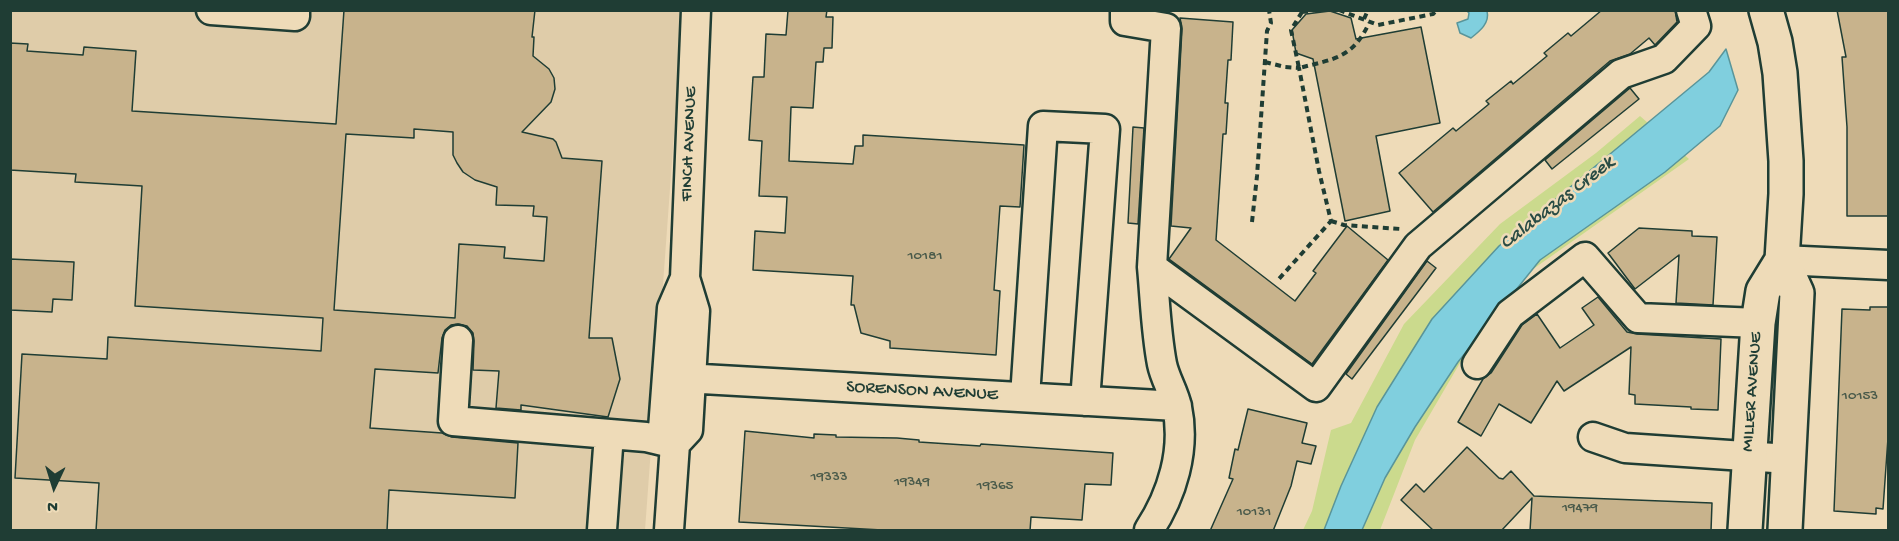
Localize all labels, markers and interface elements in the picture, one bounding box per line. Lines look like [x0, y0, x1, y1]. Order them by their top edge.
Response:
street label: FINCH AVENUE [677, 86, 703, 202]
water label: Calabazas Creek [1496, 152, 1620, 256]
house number: 10181 [908, 248, 942, 266]
street label: MILLER AVENUE [1738, 331, 1768, 453]
street label: SORENSON AVENUE [846, 377, 998, 407]
house number: 10153 [1842, 388, 1878, 406]
north arrow [24, 457, 84, 517]
house number: 19333 [811, 469, 847, 487]
house number: 19349 [894, 474, 930, 492]
house number: 19365 [977, 478, 1013, 496]
text: N [47, 496, 59, 515]
house number: 19479 [1562, 500, 1598, 518]
house number: 10131 [1237, 504, 1271, 522]

